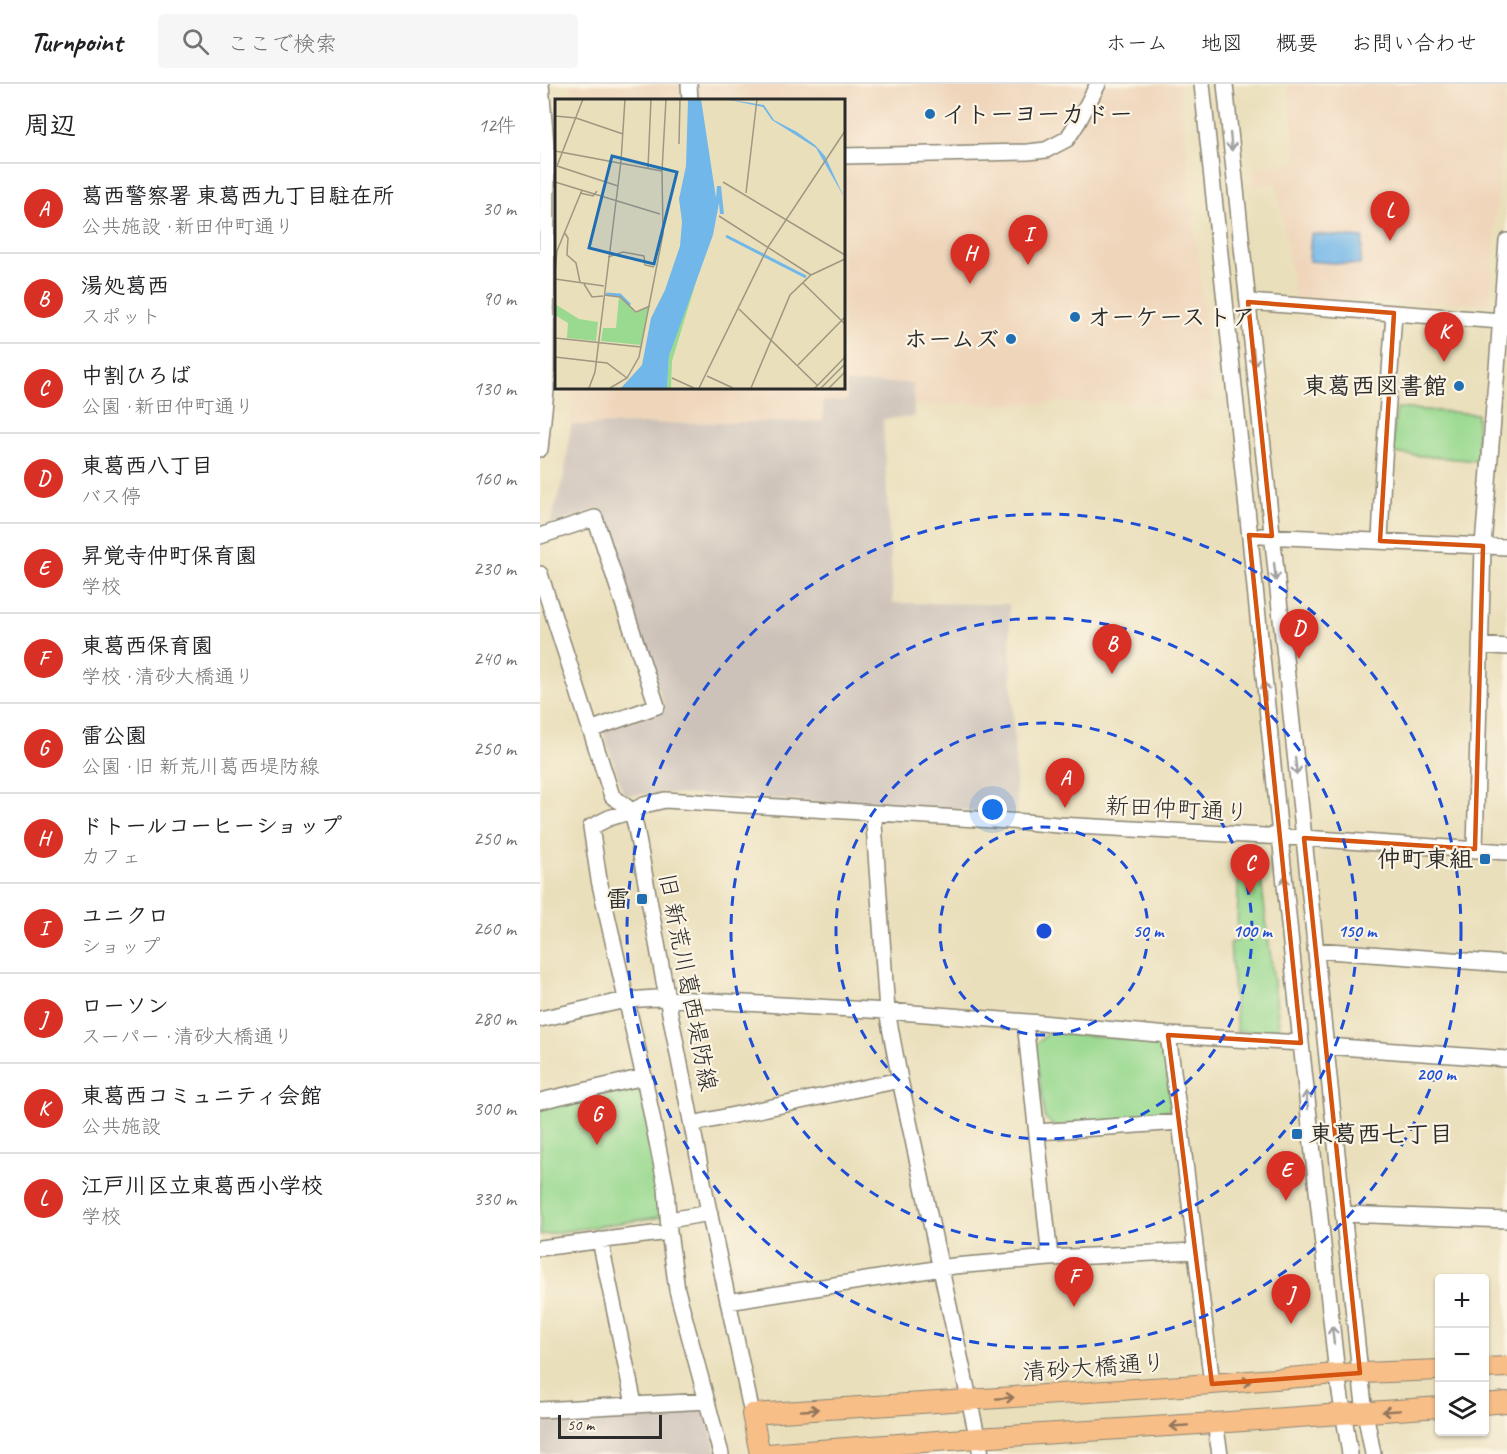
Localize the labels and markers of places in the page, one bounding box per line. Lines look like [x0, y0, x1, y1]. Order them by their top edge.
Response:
place label: イトーヨーカドー [942, 99, 1133, 129]
marker: イトーヨーカドー [923, 107, 937, 121]
pin: L [1370, 192, 1410, 241]
pin: I [1008, 216, 1048, 265]
pin: H [950, 234, 990, 284]
place label: オーケーストア [1087, 302, 1255, 332]
marker: オーケーストア [1068, 310, 1082, 324]
pin: K [1424, 312, 1464, 362]
place label: ホームズ [904, 324, 999, 354]
marker: ホームズ [1004, 332, 1018, 346]
place label: 東葛西図書館 [1303, 371, 1447, 401]
marker: 東葛西図書館 [1452, 379, 1466, 393]
pin: D [1280, 610, 1318, 659]
pin: B [1092, 624, 1132, 674]
pin: A [1046, 758, 1084, 808]
pin: C [1230, 844, 1270, 894]
place label: 仲町東組 [1377, 844, 1473, 874]
marker: 仲町東組 [1478, 852, 1492, 866]
place label: 雷 [606, 884, 630, 914]
marker: 雷 [635, 892, 649, 906]
centre of rings [1034, 921, 1054, 941]
pin: G [578, 1096, 616, 1145]
place label: 東葛西七丁目 [1309, 1119, 1453, 1149]
marker: 東葛西七丁目 [1290, 1127, 1304, 1141]
pin: E [1266, 1152, 1306, 1201]
pin: F [1054, 1258, 1094, 1307]
pin: J [1272, 1274, 1311, 1324]

